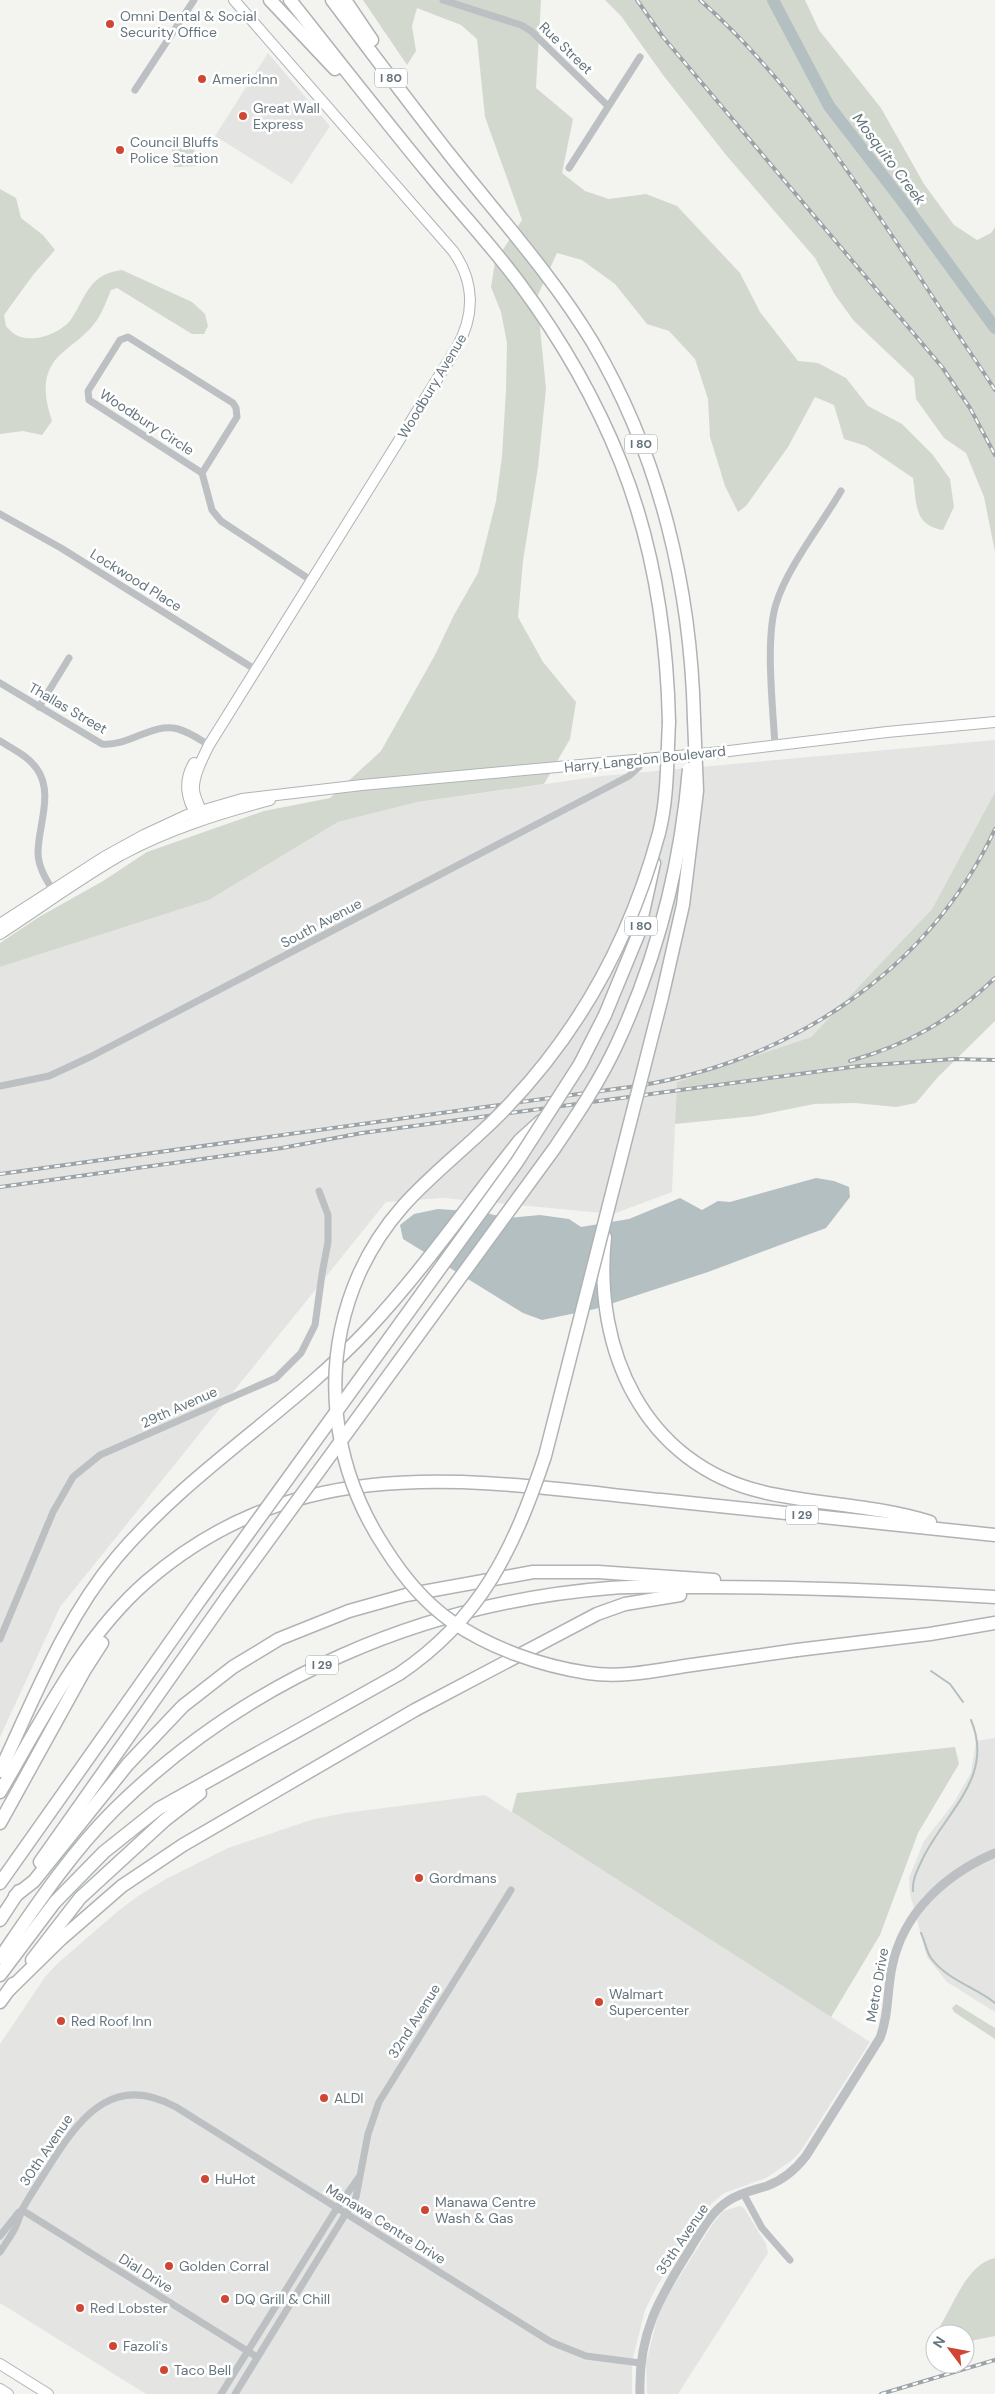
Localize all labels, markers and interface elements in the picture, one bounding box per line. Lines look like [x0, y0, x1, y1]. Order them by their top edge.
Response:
place label: Omni Dental & Social Security Office [120, 7, 257, 41]
marker: Omni Dental & Social Security Office [104, 18, 116, 30]
street label: Rue Street [535, 18, 597, 78]
road number: I 80 [375, 68, 407, 88]
place label: AmericInn [212, 70, 278, 88]
marker: AmericInn [196, 73, 208, 85]
place label: Great Wall Express [253, 99, 320, 133]
water label: Mosquito Creek [848, 109, 930, 209]
marker: Great Wall Express [237, 110, 249, 122]
place label: Council Bluffs Police Station [130, 133, 218, 167]
marker: Council Bluffs Police Station [114, 144, 126, 156]
street label: Woodbury Avenue [394, 330, 470, 442]
street label: Woodbury Circle [96, 385, 198, 459]
road number: I 80 [625, 434, 657, 454]
street label: Lockwood Place [87, 545, 185, 615]
street label: Thallas Street [25, 678, 111, 738]
street label: Harry Langdon Boulevard [563, 742, 727, 776]
street label: South Avenue [277, 894, 365, 952]
road number: I 80 [625, 916, 657, 936]
street label: 29th Avenue [138, 1382, 220, 1432]
road number: I 29 [786, 1506, 818, 1524]
road number: I 29 [306, 1656, 338, 1674]
place label: Gordmans [429, 1869, 497, 1887]
marker: Gordmans [413, 1872, 425, 1884]
street label: Metro Drive [862, 1946, 892, 2024]
street label: 32nd Avenue [384, 1980, 444, 2062]
place label: Walmart Supercenter [609, 1985, 689, 2019]
marker: Walmart Supercenter [593, 1996, 605, 2008]
place label: Red Roof Inn [71, 2012, 152, 2030]
marker: Red Roof Inn [55, 2015, 67, 2027]
place label: ALDI [334, 2089, 364, 2107]
marker: ALDI [318, 2092, 330, 2104]
street label: 30th Avenue [15, 2111, 77, 2189]
place label: HuHot [215, 2170, 256, 2188]
marker: HuHot [199, 2173, 211, 2185]
street label: Manawa Centre Drive [323, 2180, 449, 2268]
place label: Manawa Centre Wash & Gas [435, 2193, 536, 2227]
street label: 35th Avenue [652, 2200, 712, 2278]
marker: Manawa Centre Wash & Gas [419, 2204, 431, 2216]
street label: Dial Drive [116, 2249, 177, 2297]
place label: Golden Corral [179, 2257, 269, 2275]
marker: Golden Corral [163, 2260, 175, 2272]
place label: DQ Grill & Chill [235, 2290, 330, 2308]
marker: DQ Grill & Chill [219, 2293, 231, 2305]
place label: Red Lobster [90, 2299, 168, 2317]
marker: Red Lobster [74, 2302, 86, 2314]
north arrow [925, 2324, 975, 2374]
text: N [929, 2333, 949, 2351]
place label: Fazoli's [123, 2337, 168, 2355]
marker: Fazoli's [107, 2340, 119, 2352]
place label: Taco Bell [174, 2361, 231, 2379]
marker: Taco Bell [158, 2364, 170, 2376]

